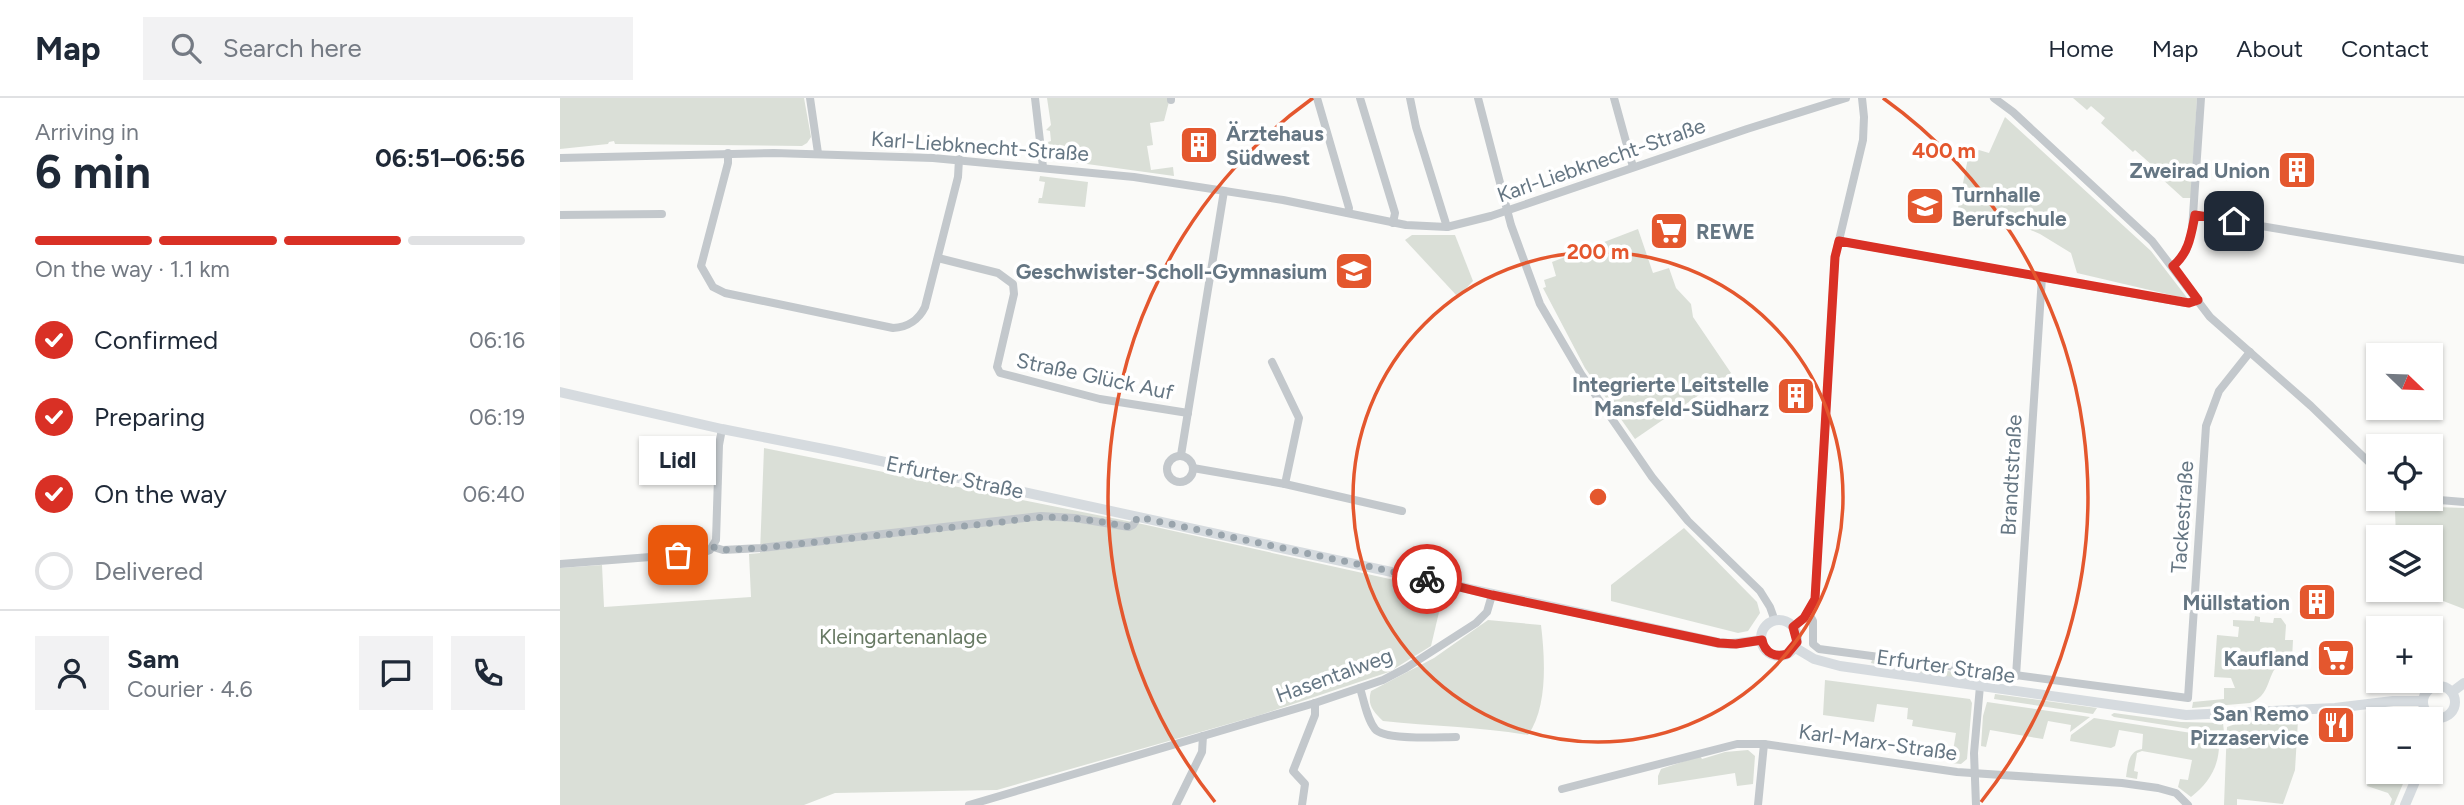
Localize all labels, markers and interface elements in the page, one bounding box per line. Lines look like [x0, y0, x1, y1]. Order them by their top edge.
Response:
search box [143, 17, 633, 80]
text: Map [35, 29, 101, 68]
icon: search [167, 29, 205, 67]
text: Search here [223, 32, 362, 64]
text: Home [2048, 34, 2114, 63]
text: Map [2152, 34, 2198, 63]
text: About [2236, 34, 2303, 63]
text: Contact [2341, 34, 2429, 63]
street label: Karl-Liebknecht-Straße [1494, 113, 1708, 207]
text: Arriving in [35, 118, 139, 146]
place label: Ärztehaus Südwest [1226, 121, 1324, 170]
building icon: Ärztehaus Südwest [1178, 124, 1220, 166]
street label: Karl-Liebknecht-Straße [870, 126, 1090, 166]
text: 400 m [1912, 138, 1976, 163]
text: 06:51–06:56 [375, 142, 525, 174]
text: 6 min [35, 144, 151, 200]
building icon: Zweirad Union [2276, 149, 2318, 191]
place label: Zweirad Union [2129, 158, 2270, 183]
place label: Turnhalle Berufschule [1952, 182, 2067, 231]
school or university icon: Turnhalle Berufschule [1904, 185, 1946, 227]
pin [2204, 191, 2264, 251]
icon: home [2215, 202, 2253, 240]
supermarket icon: REWE [1648, 210, 1690, 252]
place label: REWE [1696, 219, 1755, 244]
text: 200 m [1567, 239, 1629, 264]
school or university icon: Geschwister-Scholl-Gymnasium [1333, 250, 1375, 292]
text: On the way · 1.1 km [35, 255, 230, 283]
place label: Geschwister-Scholl-Gymnasium [1016, 259, 1327, 284]
icon: check [35, 321, 73, 359]
text: Confirmed [94, 324, 218, 356]
text: 06:16 [469, 326, 525, 354]
north arrow [2366, 343, 2443, 420]
map controls [2366, 343, 2443, 784]
street label: Straße Glück Auf [1014, 347, 1176, 405]
place label: Integrierte Leitstelle Mansfeld-Südharz [1572, 372, 1769, 421]
building icon: Integrierte Leitstelle Mansfeld-Südharz [1775, 375, 1817, 417]
icon: check [35, 398, 73, 436]
text: Preparing [94, 401, 205, 433]
text: 06:19 [469, 403, 525, 431]
street label: Brandtstraße [1995, 414, 2027, 536]
button: locate [2366, 434, 2443, 511]
callout: Lidl [640, 436, 716, 485]
text: Lidl [659, 446, 696, 474]
street label: Erfurter Straße [884, 450, 1026, 504]
street label: Tackestraße [2166, 460, 2198, 574]
icon: check [35, 475, 73, 513]
text: On the way [94, 478, 227, 510]
text: 06:40 [462, 480, 525, 508]
centre of rings [1586, 485, 1610, 509]
pin [648, 525, 708, 585]
button: layers [2366, 525, 2443, 602]
icon: bag [659, 536, 697, 574]
courier [1392, 544, 1462, 614]
text: Delivered [94, 555, 203, 587]
icon: bike [1408, 560, 1446, 598]
building icon: Müllstation [2296, 581, 2338, 623]
place label: Müllstation [2182, 590, 2290, 615]
button: + [2366, 616, 2443, 693]
park label: Kleingartenanlage [819, 624, 987, 649]
button: person [35, 636, 109, 710]
button: chat [359, 636, 433, 710]
button: phone [451, 636, 525, 710]
supermarket icon: Kaufland [2315, 637, 2357, 679]
street label: Hasentalweg [1272, 642, 1396, 708]
text: Sam [127, 643, 179, 675]
street label: Erfurter Straße [1875, 644, 2017, 688]
place label: Kaufland [2223, 646, 2309, 671]
text: Courier · 4.6 [127, 675, 253, 703]
place label: San Remo Pizzaservice [2190, 701, 2309, 750]
restaurant icon: San Remo Pizzaservice [2315, 704, 2357, 746]
button: − [2366, 707, 2443, 784]
street label: Karl-Marx-Straße [1797, 718, 1959, 766]

